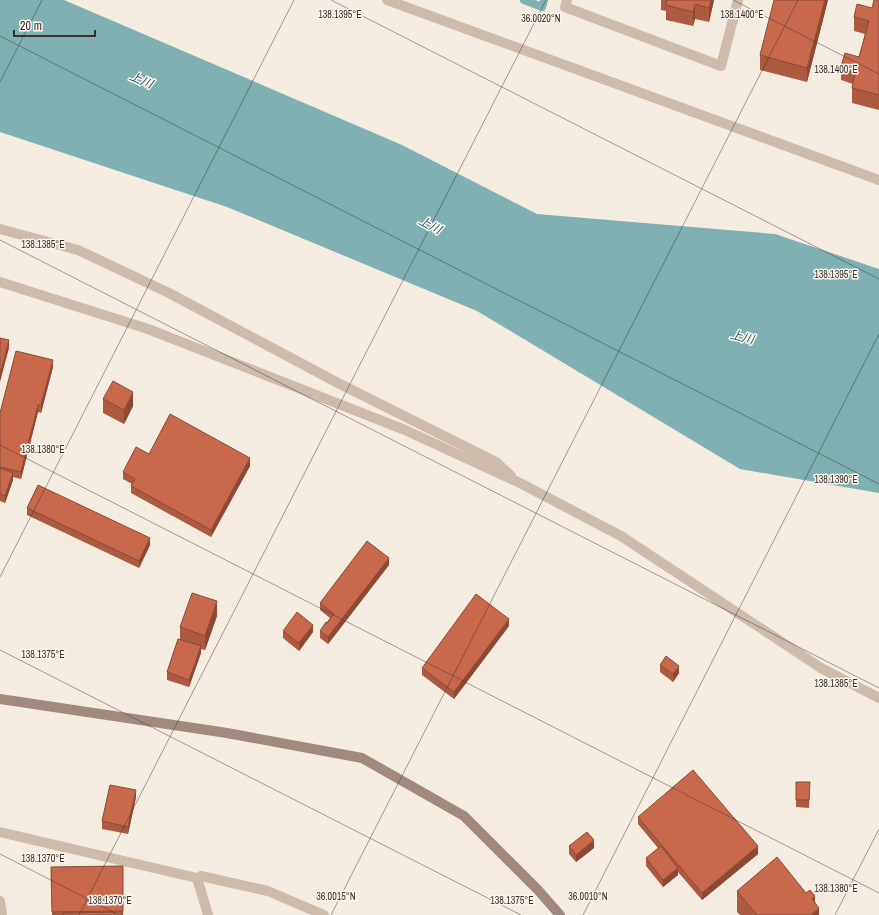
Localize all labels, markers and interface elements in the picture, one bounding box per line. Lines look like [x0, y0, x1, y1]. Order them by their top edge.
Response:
text: 138.1395°E [318, 8, 362, 21]
text: 138.1400°E [720, 8, 764, 21]
scale bar [14, 12, 95, 38]
text: 36.0020°N [521, 12, 561, 25]
text: 20 m [20, 18, 42, 34]
text: 138.1400°E [814, 63, 858, 76]
water label: 上川 [127, 68, 157, 93]
water label: 上川 [416, 212, 446, 239]
text: 138.1385°E [21, 238, 65, 251]
text: 138.1395°E [814, 268, 858, 281]
water label: 上川 [728, 326, 758, 348]
text: 138.1380°E [21, 443, 65, 456]
text: 138.1390°E [814, 473, 858, 486]
text: 138.1375°E [21, 648, 65, 661]
text: 138.1385°E [814, 677, 858, 690]
text: 138.1370°E [21, 852, 65, 865]
text: 138.1380°E [814, 882, 858, 895]
text: 36.0015°N [316, 890, 356, 903]
text: 36.0010°N [568, 890, 608, 903]
text: 138.1370°E [88, 894, 132, 907]
text: 138.1375°E [490, 894, 534, 907]

